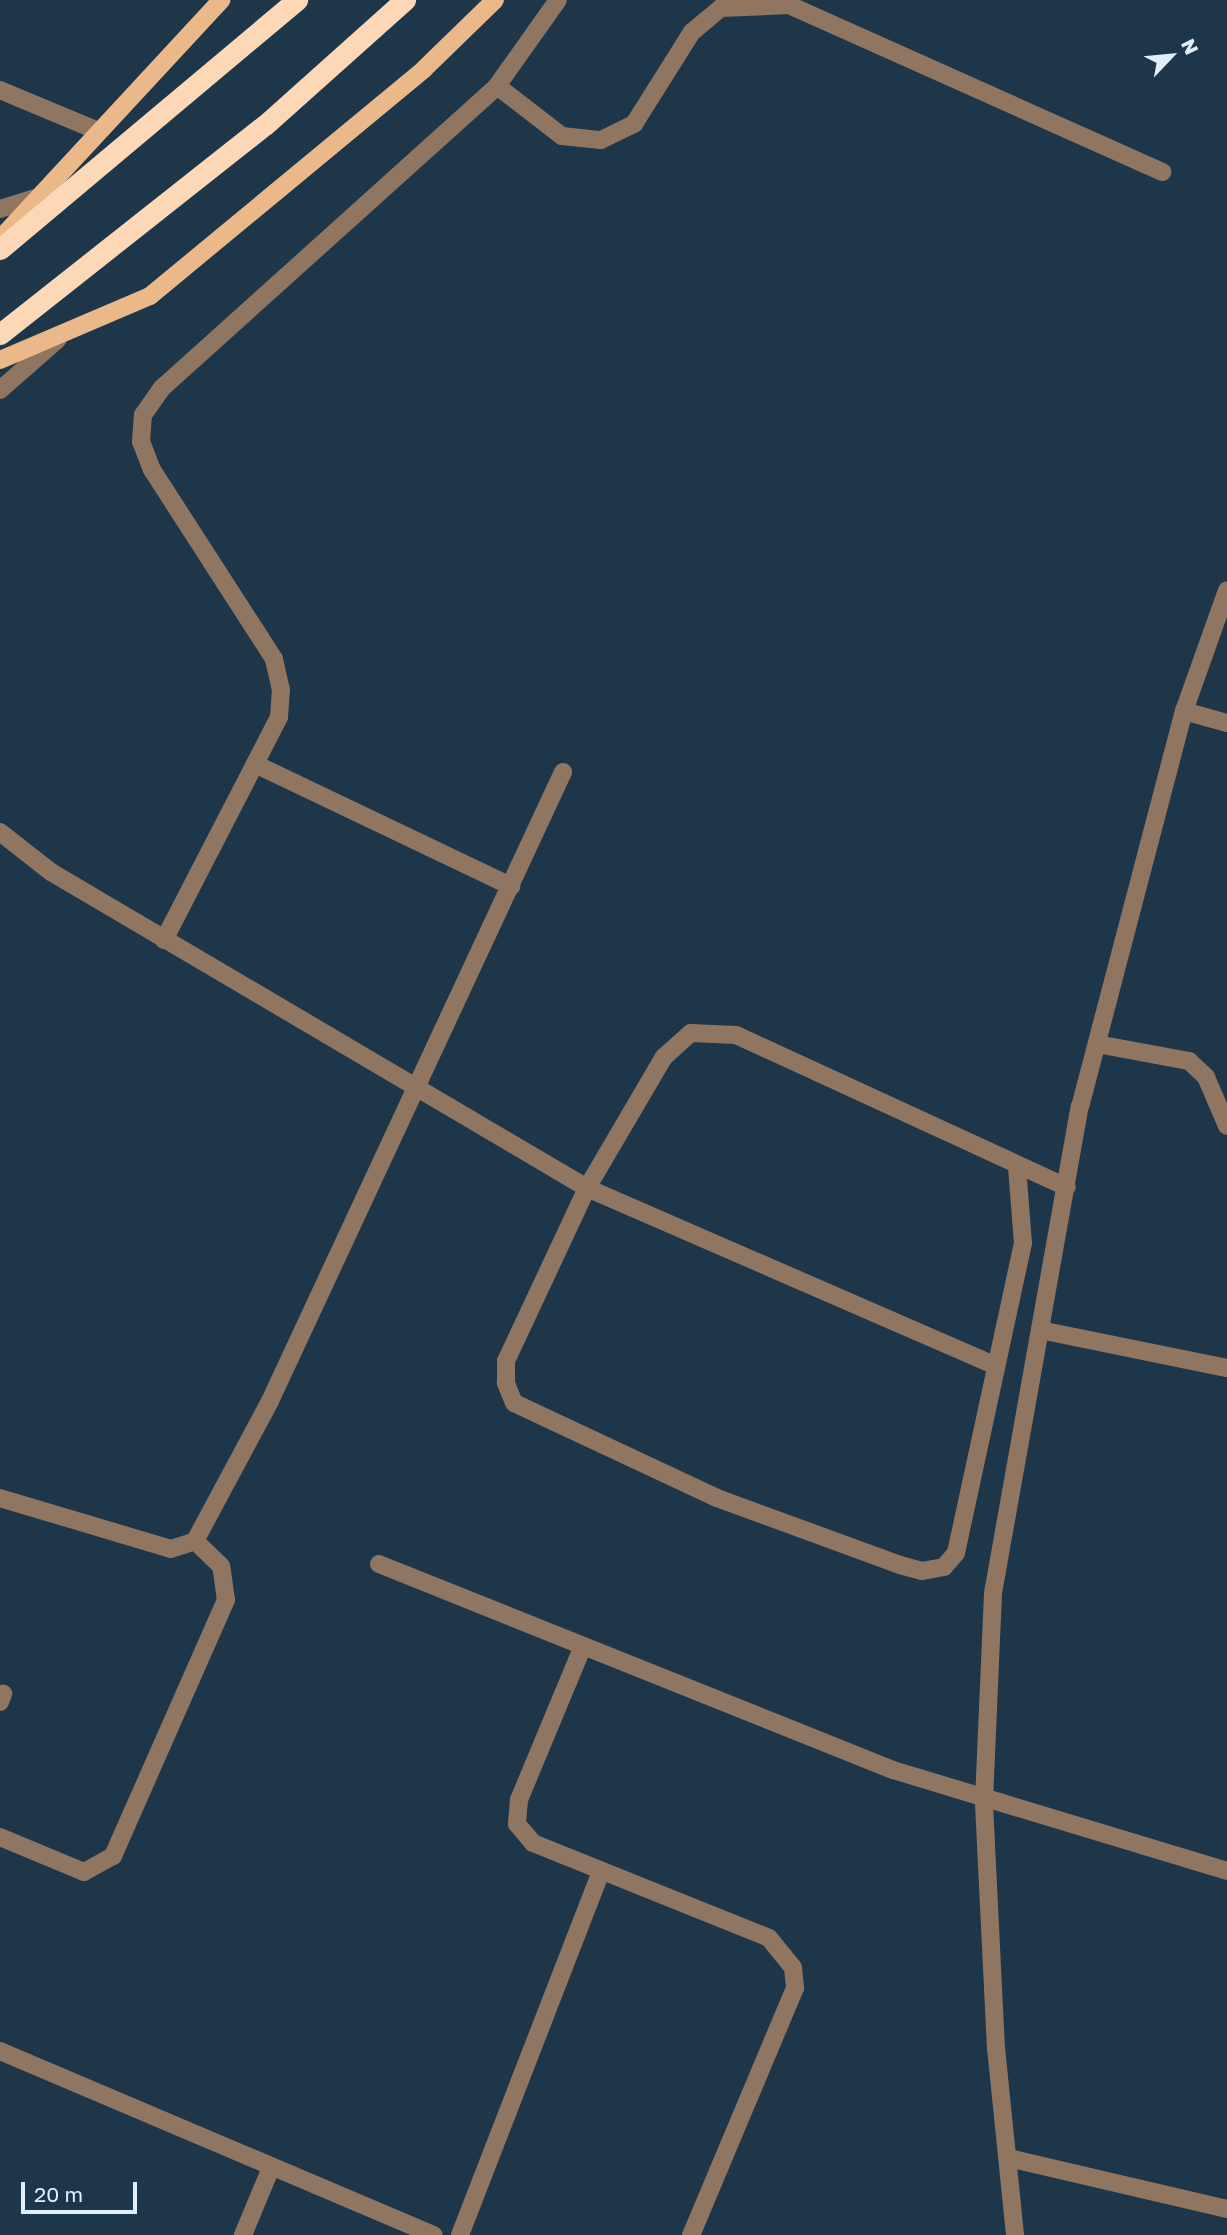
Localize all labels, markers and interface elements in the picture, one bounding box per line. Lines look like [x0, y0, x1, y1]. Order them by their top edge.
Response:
north arrow [1136, 21, 1206, 91]
text: N [1177, 35, 1204, 58]
scale bar [24, 2168, 140, 2212]
text: 20 m [34, 2181, 83, 2207]

